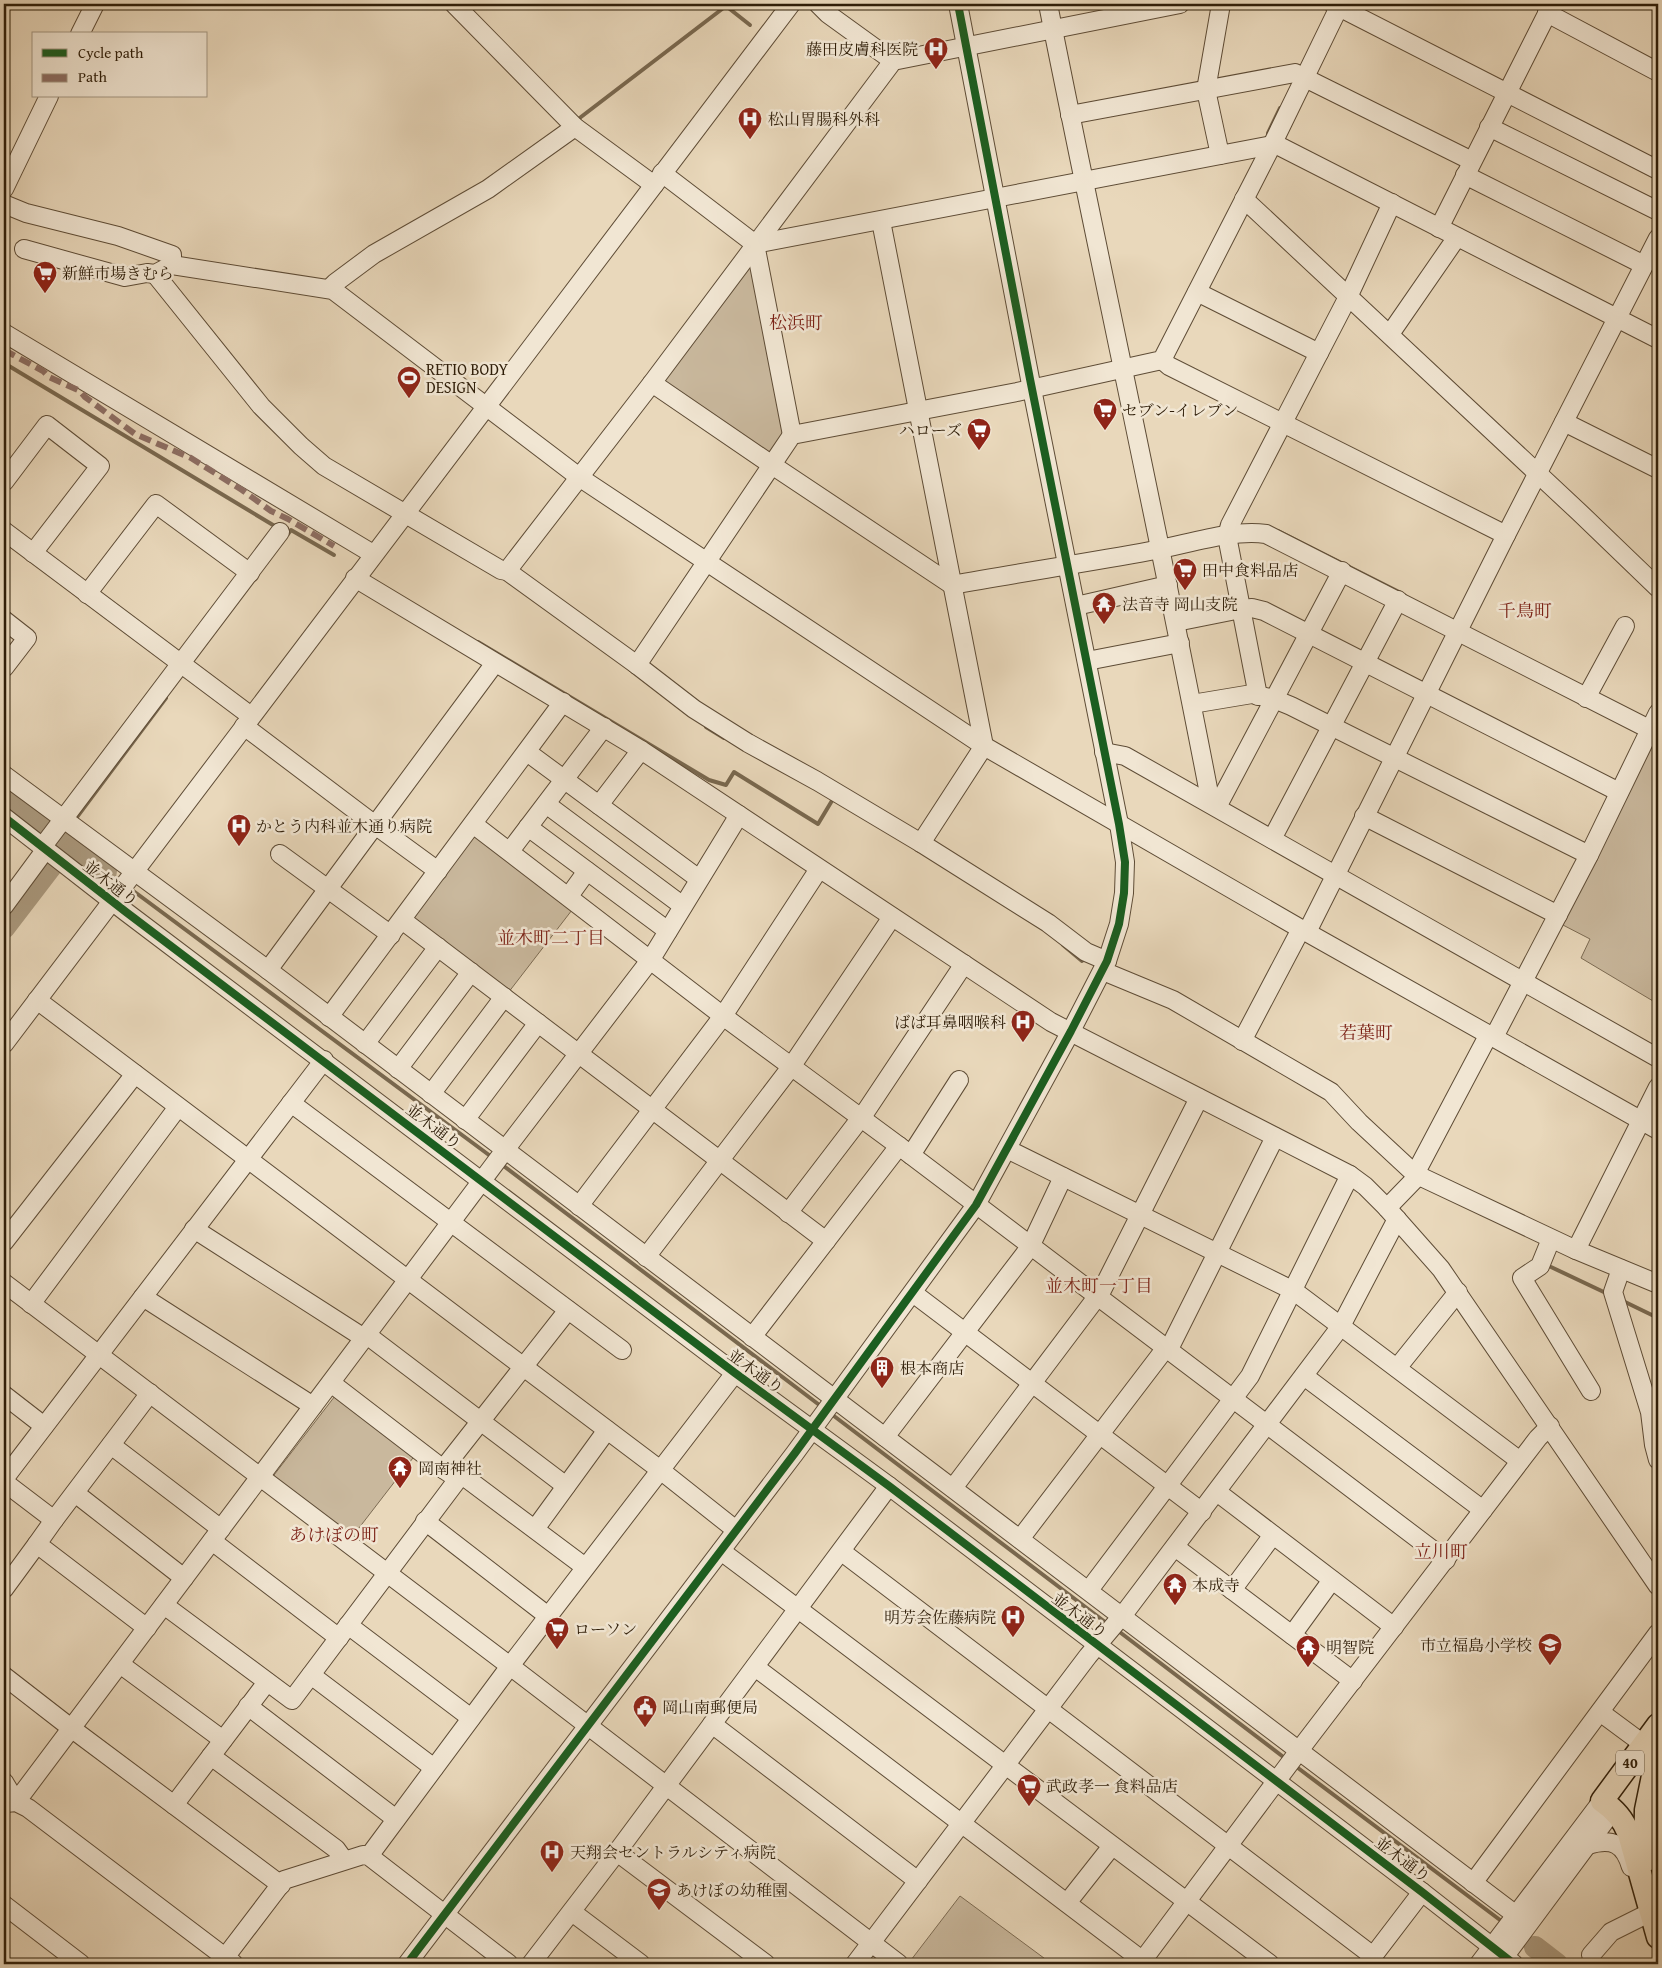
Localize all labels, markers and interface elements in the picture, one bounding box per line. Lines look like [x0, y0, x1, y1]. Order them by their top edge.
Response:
legend [32, 32, 208, 98]
hospital icon: 藤田皮膚科医院 [923, 36, 949, 70]
place label: 藤田皮膚科医院 [806, 37, 918, 61]
text: Cycle path [78, 42, 144, 63]
text: Path [78, 66, 107, 87]
hospital icon: 松山胃腸科外科 [737, 106, 763, 140]
place label: 松山胃腸科外科 [768, 107, 880, 131]
supermarket icon: 新鮮市場きむら [32, 260, 58, 294]
place label: 新鮮市場きむら [62, 261, 174, 285]
district label: 松浜町 [769, 309, 823, 336]
place label: RETIO BODY DESIGN [426, 357, 508, 399]
sports icon: RETIO BODY DESIGN [396, 365, 422, 399]
supermarket icon: セブン-イレブン [1092, 397, 1118, 431]
place label: セブン-イレブン [1122, 398, 1238, 422]
supermarket icon: ハローズ [966, 417, 992, 451]
place label: ハローズ [899, 418, 962, 442]
supermarket icon: 田中食料品店 [1172, 557, 1198, 591]
place label: 田中食料品店 [1202, 558, 1298, 582]
temple icon: 法音寺 岡山支院 [1091, 591, 1117, 625]
place label: 法音寺 岡山支院 [1122, 592, 1238, 616]
district label: 千鳥町 [1498, 597, 1552, 624]
hospital icon: かとう内科並木通り病院 [226, 813, 252, 847]
place label: かとう内科並木通り病院 [256, 814, 432, 838]
street label: 並木通り [78, 854, 144, 912]
district label: 並木町二丁目 [497, 924, 605, 951]
hospital icon: ばば耳鼻咽喉科 [1010, 1009, 1036, 1043]
place label: ばば耳鼻咽喉科 [894, 1010, 1006, 1034]
district label: 若葉町 [1339, 1019, 1393, 1046]
street label: 並木通り [401, 1097, 467, 1155]
district label: 並木町一丁目 [1045, 1272, 1153, 1299]
street label: 並木通り [723, 1342, 789, 1400]
building icon: 根本商店 [869, 1355, 895, 1389]
place label: 根本商店 [900, 1356, 964, 1380]
temple icon: 岡南神社 [387, 1455, 413, 1489]
place label: 岡南神社 [418, 1456, 482, 1480]
district label: あけぼの町 [289, 1521, 379, 1548]
district label: 立川町 [1414, 1538, 1468, 1565]
temple icon: 本成寺 [1162, 1572, 1188, 1606]
place label: 本成寺 [1192, 1573, 1240, 1597]
street label: 並木通り [1047, 1586, 1113, 1644]
hospital icon: 明芳会佐藤病院 [1000, 1604, 1026, 1638]
place label: 明芳会佐藤病院 [884, 1605, 996, 1629]
supermarket icon: ローソン [544, 1616, 570, 1650]
place label: ローソン [574, 1617, 637, 1641]
school or university icon: 市立福島小学校 [1537, 1632, 1563, 1666]
place label: 市立福島小学校 [1420, 1633, 1532, 1657]
temple icon: 明智院 [1295, 1634, 1321, 1668]
place label: 明智院 [1326, 1635, 1374, 1659]
public building icon: 岡山南郵便局 [632, 1694, 658, 1728]
place label: 岡山南郵便局 [662, 1695, 758, 1719]
road number: 40 [1616, 1750, 1644, 1776]
supermarket icon: 武政孝一 食料品店 [1016, 1773, 1042, 1807]
place label: 武政孝一 食料品店 [1046, 1774, 1178, 1798]
street label: 並木通り [1370, 1830, 1436, 1888]
hospital icon: 天翔会セントラルシティ病院 [539, 1839, 565, 1873]
place label: 天翔会セントラルシティ病院 [570, 1840, 776, 1864]
school or university icon: あけぼの幼稚園 [646, 1877, 672, 1911]
place label: あけぼの幼稚園 [676, 1878, 788, 1902]

